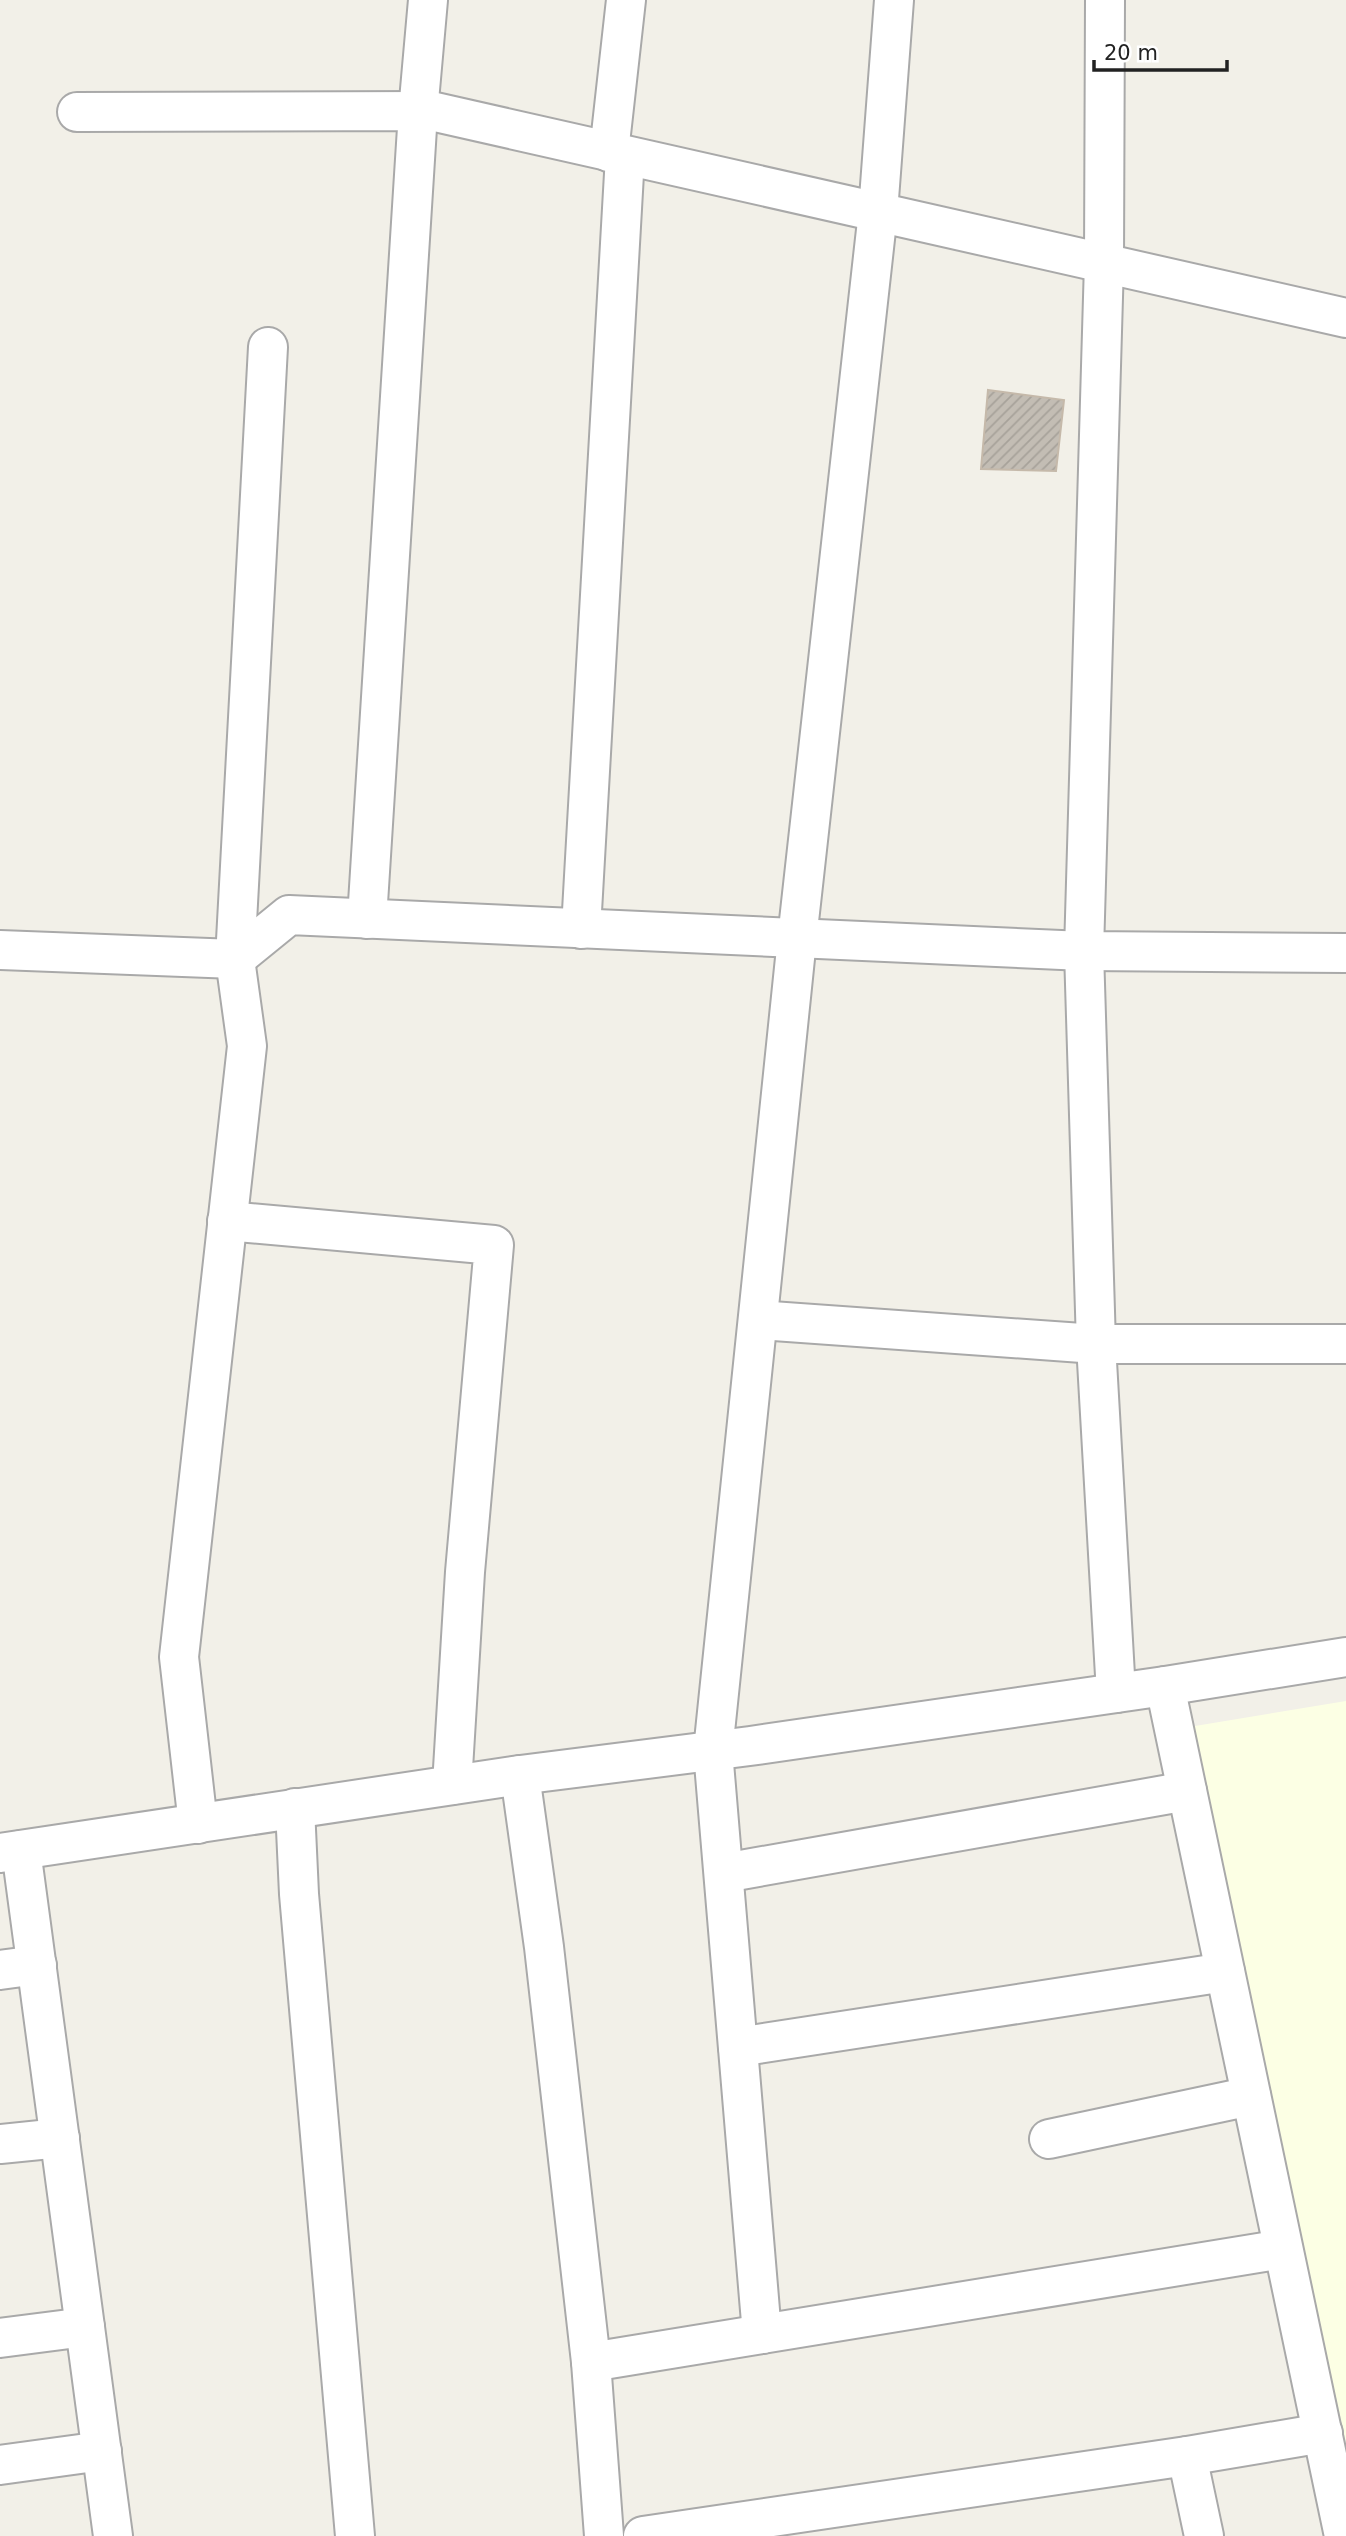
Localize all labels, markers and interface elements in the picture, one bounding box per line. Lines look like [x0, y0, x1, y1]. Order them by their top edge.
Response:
scale bar [1094, 28, 1227, 72]
text: 20 m [1104, 41, 1158, 65]

